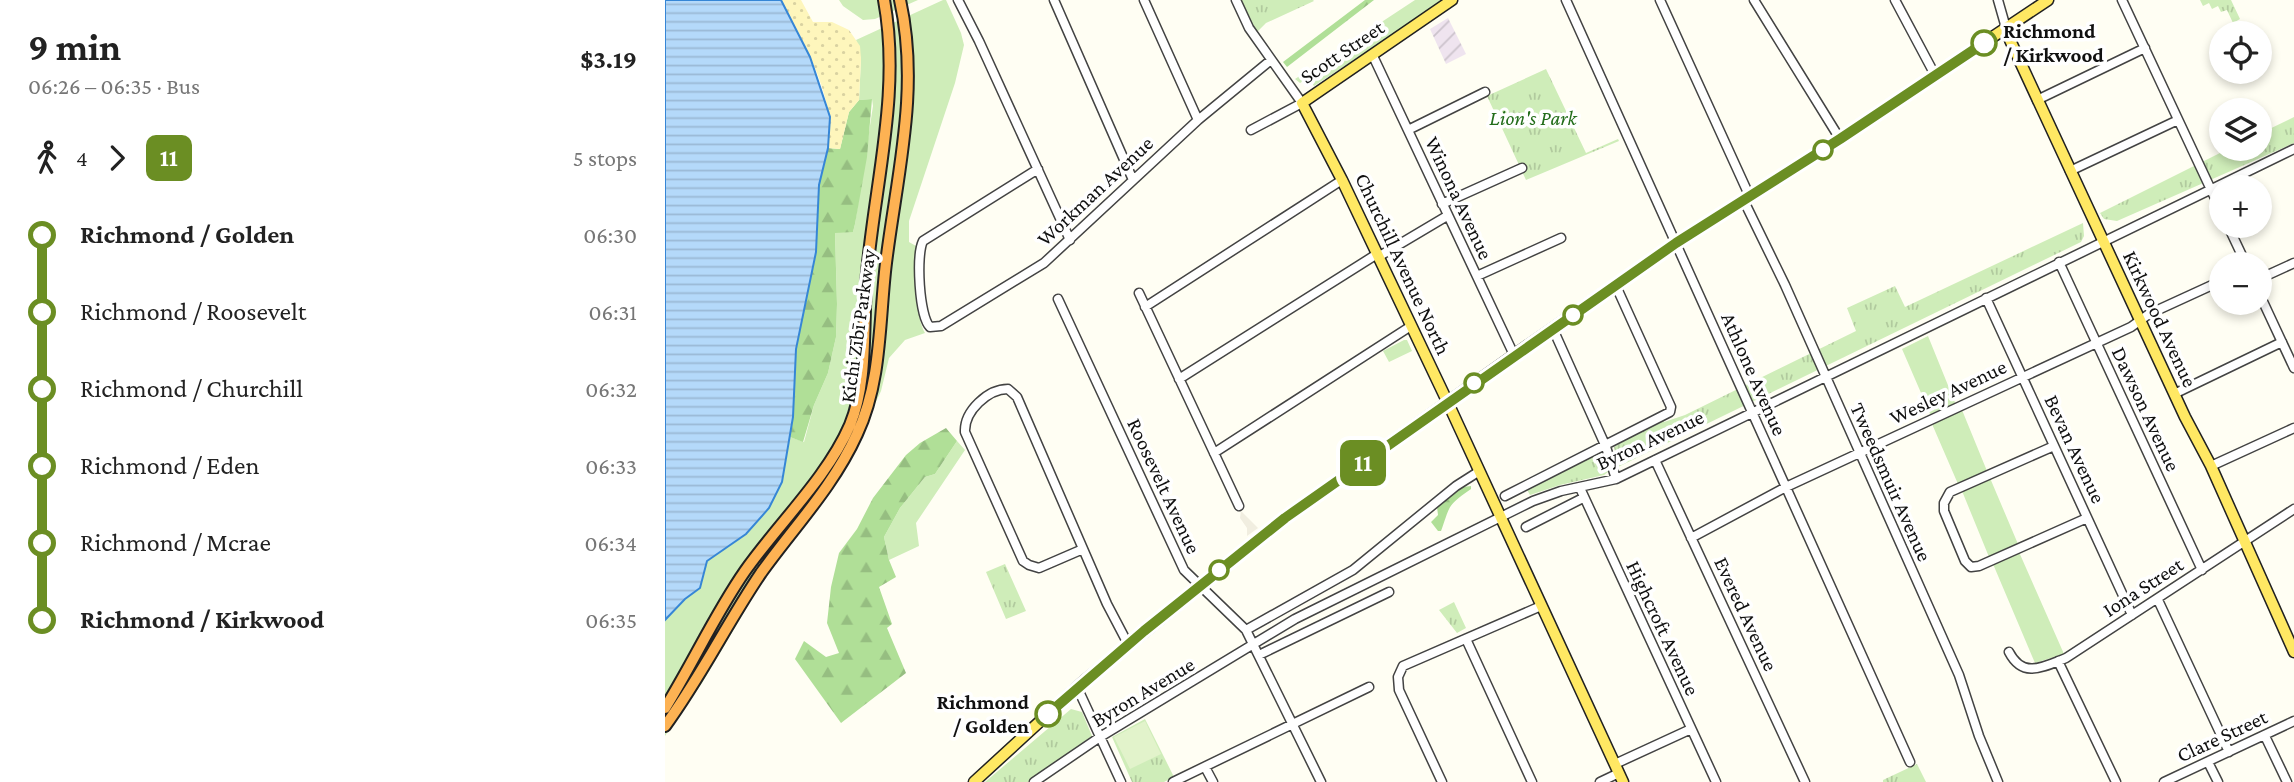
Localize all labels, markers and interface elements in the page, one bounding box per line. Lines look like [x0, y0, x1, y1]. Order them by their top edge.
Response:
street label: Scott Street [1296, 15, 1389, 89]
place label: Richmond / Kirkwood [2003, 19, 2104, 67]
map controls [2209, 21, 2272, 315]
button: locate [2209, 21, 2272, 84]
text: 9 min [28, 26, 121, 68]
marker: Richmond / Kirkwood [1971, 30, 1997, 56]
text: $3.19 [580, 45, 637, 74]
text: 06:26 – 06:35 · Bus [28, 73, 200, 99]
button: layers [2209, 98, 2272, 161]
park label: Lion's Park [1489, 106, 1577, 130]
street label: Workman Avenue [1032, 131, 1158, 251]
street label: Winona Avenue [1420, 133, 1498, 263]
icon: walk [28, 139, 66, 177]
icon: forward [98, 139, 136, 177]
unlabelled marker [1813, 140, 1833, 160]
text: 11 [160, 144, 178, 171]
text: 4 [76, 145, 88, 171]
text: 5 stops [573, 145, 637, 171]
street label: Churchill Avenue North [1350, 169, 1456, 359]
button: + [2209, 175, 2272, 238]
text: Richmond / Golden [80, 220, 294, 249]
text: 06:30 [583, 222, 637, 248]
street label: Kichi Zībī Parkway [835, 247, 881, 404]
street label: Kirkwood Avenue [2118, 247, 2202, 391]
button: − [2209, 252, 2272, 315]
text: Richmond / Roosevelt [80, 297, 306, 326]
text: 06:31 [589, 299, 637, 325]
unlabelled marker [1563, 305, 1583, 325]
street label: Athlone Avenue [1716, 309, 1792, 439]
street label: Dawson Avenue [2107, 343, 2185, 475]
street label: Wesley Avenue [1886, 354, 2010, 430]
unlabelled marker [1464, 373, 1484, 393]
text: Richmond / Churchill [80, 374, 303, 403]
text: 06:32 [585, 376, 637, 402]
street label: Bevan Avenue [2039, 391, 2111, 507]
street label: Tweedsmuir Avenue [1845, 399, 1937, 565]
street label: Byron Avenue [1592, 405, 1708, 475]
street label: Roosevelt Avenue [1122, 414, 1206, 558]
line badge: 11 [1331, 440, 1395, 486]
text: 11 [1354, 449, 1372, 476]
text: Richmond / Eden [80, 451, 260, 480]
text: 06:33 [585, 453, 637, 479]
text: Richmond / Mcrae [80, 528, 271, 557]
text: 06:34 [584, 530, 637, 556]
street label: Iona Street [2098, 552, 2189, 622]
street label: Evered Avenue [1709, 553, 1783, 675]
street label: Highcroft Avenue [1621, 557, 1705, 699]
unlabelled marker [1209, 560, 1229, 580]
text: Richmond / Kirkwood [80, 605, 324, 634]
text: 06:35 [585, 607, 637, 633]
street label: Byron Avenue [1087, 652, 1199, 732]
place label: Richmond / Golden [936, 690, 1030, 738]
marker: Richmond / Golden [1035, 701, 1061, 727]
street label: Clare Street [2173, 704, 2272, 767]

